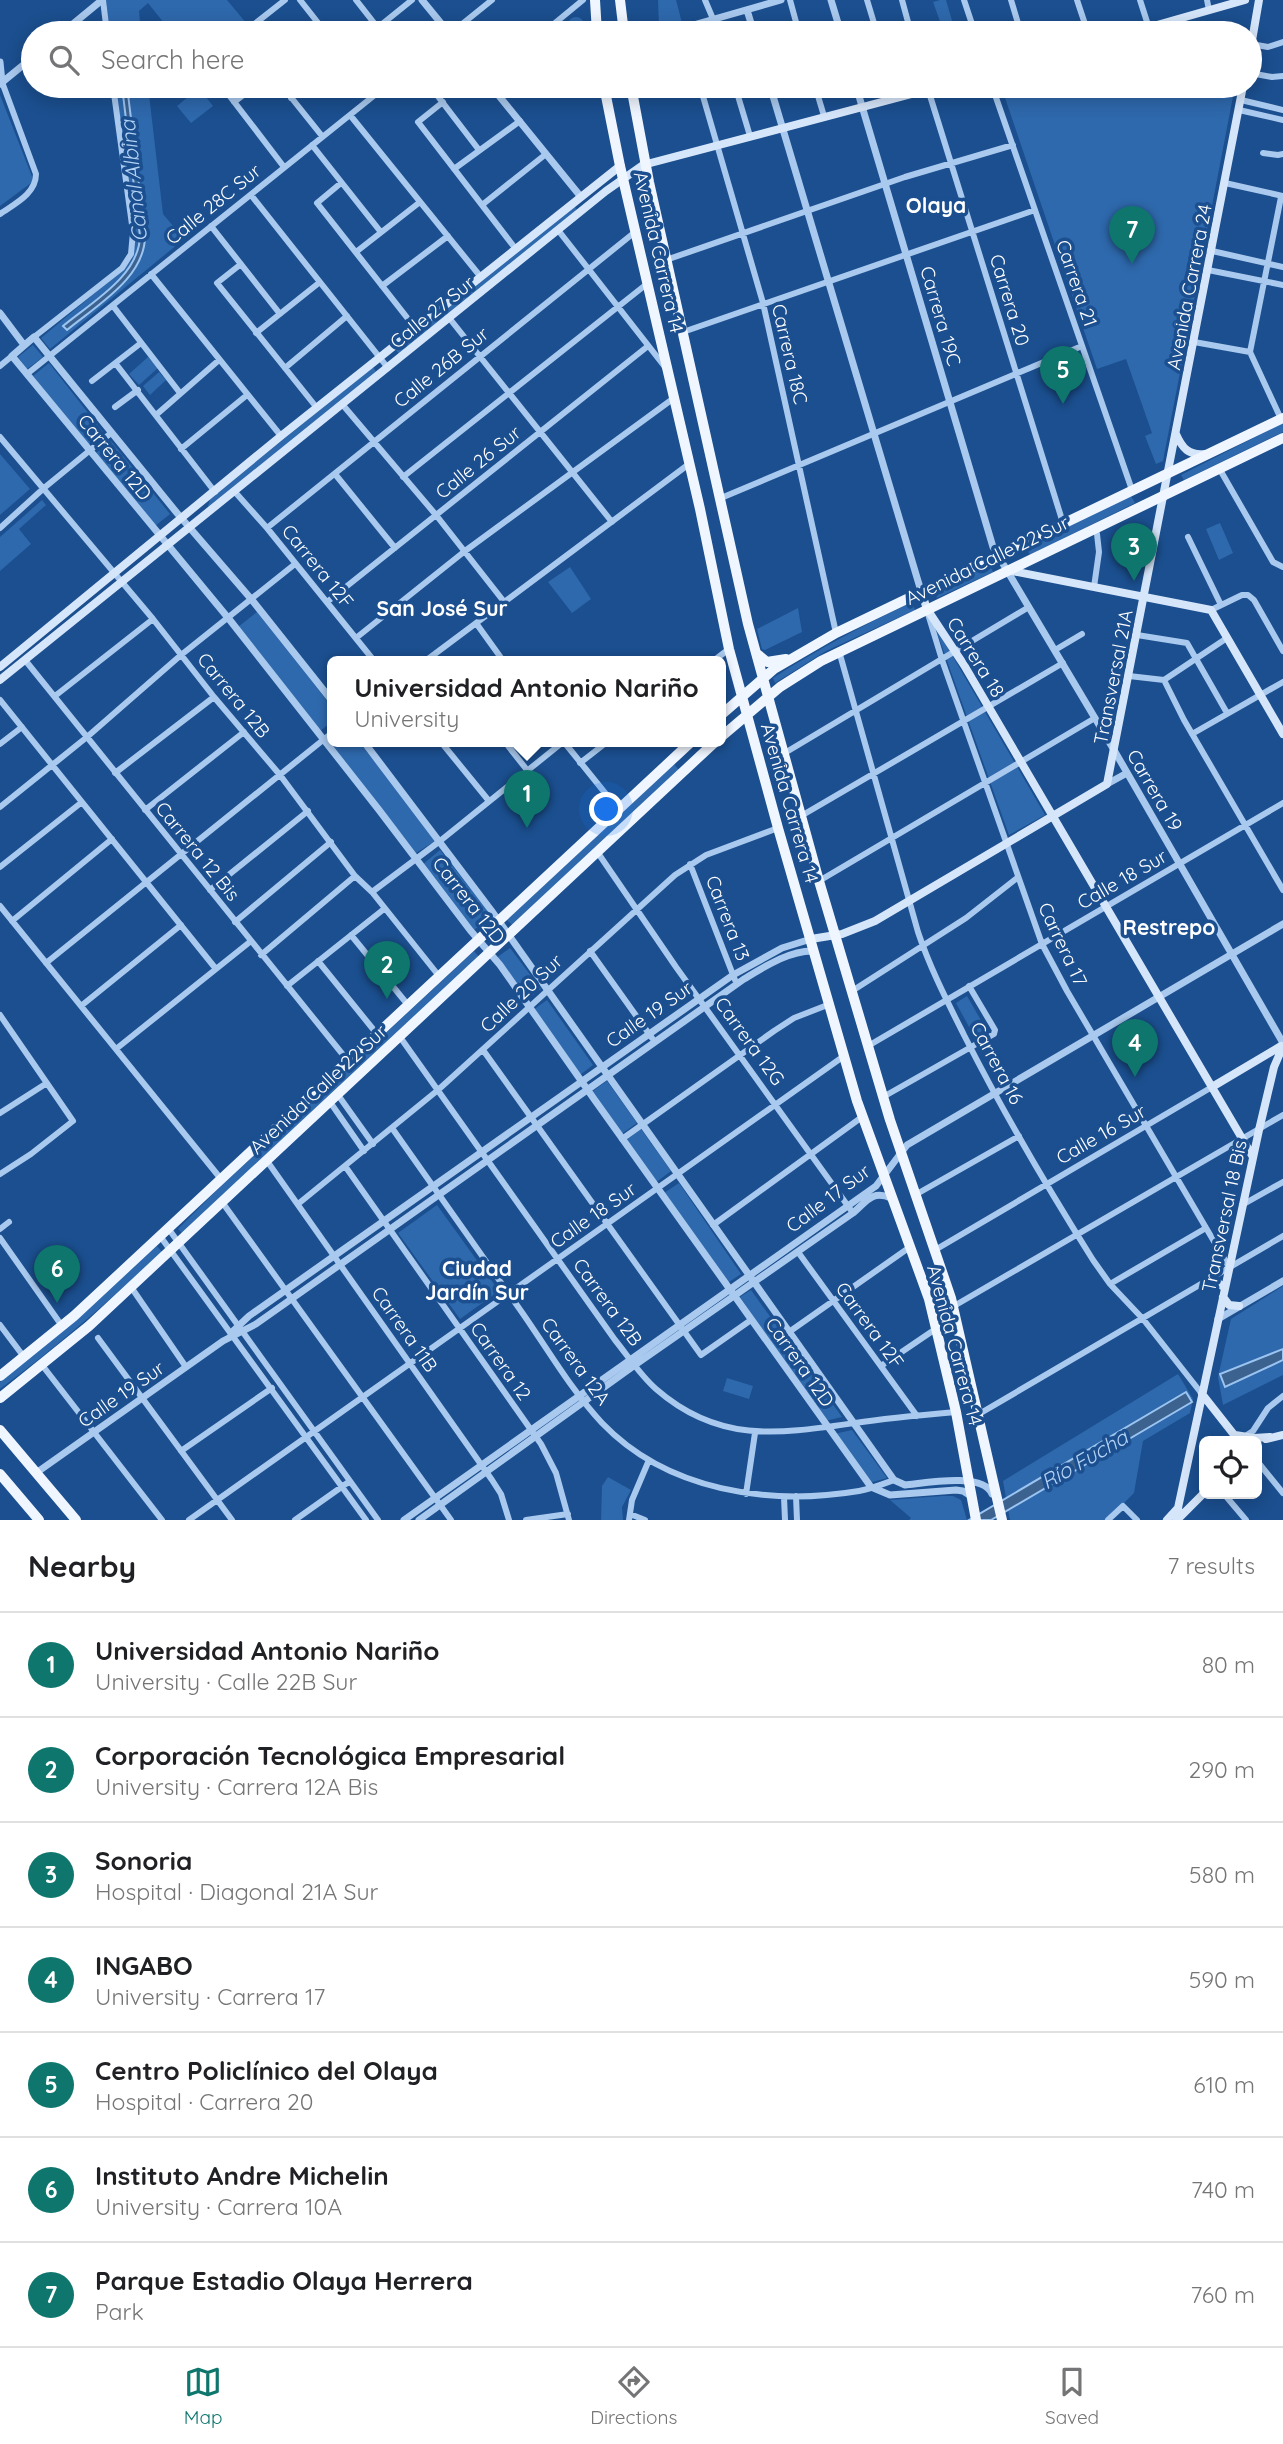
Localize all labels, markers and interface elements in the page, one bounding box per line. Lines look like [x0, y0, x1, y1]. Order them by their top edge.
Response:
search box [21, 21, 1262, 98]
icon: search [45, 41, 83, 79]
text: Search here [101, 43, 245, 76]
water label: Canal Albina [114, 118, 152, 243]
street label: Calle 28C Sur [161, 158, 266, 250]
street label: Avenida Carrera 14 [629, 169, 689, 335]
district label: Olaya [906, 192, 966, 218]
street label: Avenida Carrera 24 [1161, 202, 1217, 372]
pin: 7 [1109, 206, 1155, 264]
street label: Carrera 21 [1051, 236, 1103, 330]
street label: Carrera 20 [985, 251, 1035, 349]
street label: Carrera 19C [915, 263, 967, 369]
street label: Calle 27 Sur [385, 270, 480, 354]
street label: Carrera 18C [767, 301, 813, 407]
street label: Calle 26B Sur [389, 321, 494, 413]
pin: 5 [1040, 346, 1086, 404]
street label: Carrera 12D [73, 409, 157, 505]
street label: Calle 26 Sur [430, 420, 526, 504]
street label: Avenida Calle 22 Sur [901, 510, 1073, 610]
street label: Carrera 12F [277, 519, 359, 613]
pin: 3 [1111, 523, 1157, 581]
district label: San José Sur [376, 595, 508, 621]
street label: Transversal 21A [1088, 608, 1138, 746]
street label: Carrera 18 [942, 612, 1010, 702]
street label: Carrera 12B [192, 648, 276, 742]
popup [327, 656, 726, 747]
text: Universidad Antonio Nariño [354, 671, 699, 704]
text: University [354, 704, 459, 733]
street label: Avenida Carrera 14 [756, 720, 824, 886]
street label: Carrera 19 [1122, 745, 1188, 835]
pin: 1 [504, 770, 550, 828]
your location [589, 792, 623, 826]
street label: Carrera 12 Bis [151, 797, 245, 906]
street label: Calle 18 Sur [1073, 843, 1172, 914]
street label: Carrera 12D [428, 852, 510, 948]
street label: Carrera 13 [701, 872, 755, 964]
street label: Carrera 17 [1033, 898, 1093, 990]
district label: Restrepo [1123, 914, 1215, 940]
pin: 2 [364, 941, 410, 999]
street label: Calle 20 Sur [475, 948, 568, 1037]
street label: Calle 19 Sur [601, 975, 697, 1053]
street label: Carrera 12G [710, 992, 790, 1090]
street label: Carrera 16 [965, 1018, 1029, 1108]
street label: Avenida Calle 22 Sur [244, 1019, 392, 1159]
pin: 4 [1112, 1019, 1158, 1077]
street label: Calle 16 Sur [1052, 1098, 1151, 1169]
street label: Transversal 18 Bis [1196, 1138, 1252, 1294]
street label: Calle 17 Sur [781, 1158, 875, 1237]
street label: Calle 18 Sur [545, 1176, 641, 1253]
pin: 6 [34, 1245, 80, 1303]
street label: Carrera 12B [568, 1253, 648, 1351]
district label: Ciudad Jardín Sur [425, 1255, 529, 1305]
street label: Avenida Carrera 14 [922, 1262, 988, 1428]
street label: Carrera 12F [831, 1277, 909, 1373]
street label: Carrera 11B [367, 1282, 443, 1376]
street label: Carrera 12A [536, 1312, 616, 1410]
street label: Carrera 12D [760, 1313, 840, 1411]
street label: Carrera 12 [465, 1317, 537, 1405]
street label: Calle 19 Sur [73, 1355, 169, 1433]
water label: Río Fucha [1036, 1423, 1133, 1494]
map controls [1199, 1436, 1262, 1499]
button: locate [1199, 1436, 1262, 1499]
text: Nearby [28, 1547, 136, 1585]
text: 7 results [1167, 1551, 1255, 1580]
text: Universidad Antonio Nariño [95, 1634, 440, 1667]
text: 1 [47, 1650, 55, 1679]
text: 80 m [1202, 1650, 1255, 1679]
text: University · Calle 22B Sur [95, 1667, 357, 1696]
text: Corporación Tecnológica Empresarial [95, 1739, 565, 1772]
text: 2 [44, 1755, 58, 1784]
text: 290 m [1188, 1755, 1255, 1784]
text: University · Carrera 12A Bis [95, 1772, 378, 1801]
text: Sonoria [95, 1844, 192, 1877]
text: 3 [45, 1860, 57, 1889]
text: 580 m [1189, 1860, 1255, 1889]
text: Hospital · Diagonal 21A Sur [95, 1877, 378, 1906]
text: INGABO [95, 1949, 193, 1982]
text: 4 [44, 1965, 58, 1994]
text: 590 m [1189, 1965, 1255, 1994]
text: University · Carrera 17 [95, 1982, 325, 2011]
text: Centro Policlínico del Olaya [95, 2054, 438, 2087]
text: 5 [44, 2070, 58, 2099]
text: 610 m [1193, 2070, 1255, 2099]
text: Hospital · Carrera 20 [95, 2087, 314, 2116]
text: Instituto Andre Michelin [95, 2159, 389, 2192]
text: 6 [45, 2175, 57, 2204]
text: 740 m [1191, 2175, 1255, 2204]
text: University · Carrera 10A [95, 2192, 342, 2221]
text: Parque Estadio Olaya Herrera [95, 2264, 473, 2297]
text: 7 [45, 2280, 57, 2309]
text: 760 m [1191, 2280, 1255, 2309]
text: Park [95, 2297, 144, 2326]
tab: Map [184, 2363, 223, 2429]
tab: Directions [590, 2363, 677, 2429]
tab: Saved [1045, 2363, 1099, 2429]

